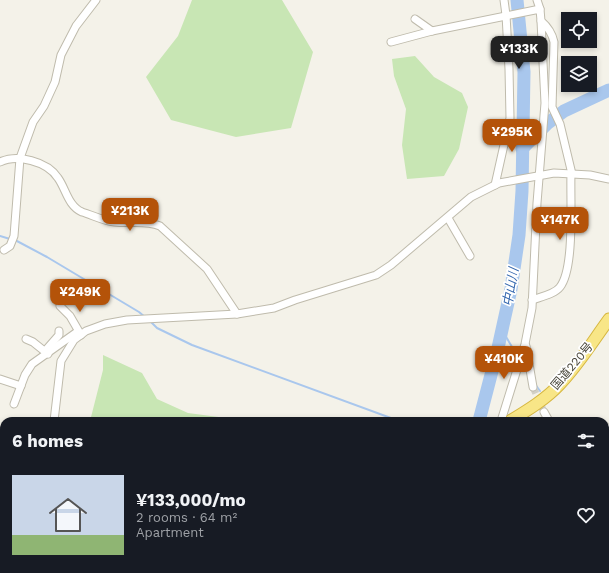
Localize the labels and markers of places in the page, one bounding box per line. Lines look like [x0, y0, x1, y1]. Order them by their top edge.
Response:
pin: ¥133K [491, 36, 547, 70]
pin: ¥295K [484, 119, 540, 153]
pin: ¥213K [102, 198, 158, 232]
pin: ¥147K [532, 207, 588, 241]
pin: ¥249K [52, 279, 108, 313]
pin: ¥410K [476, 346, 532, 380]

